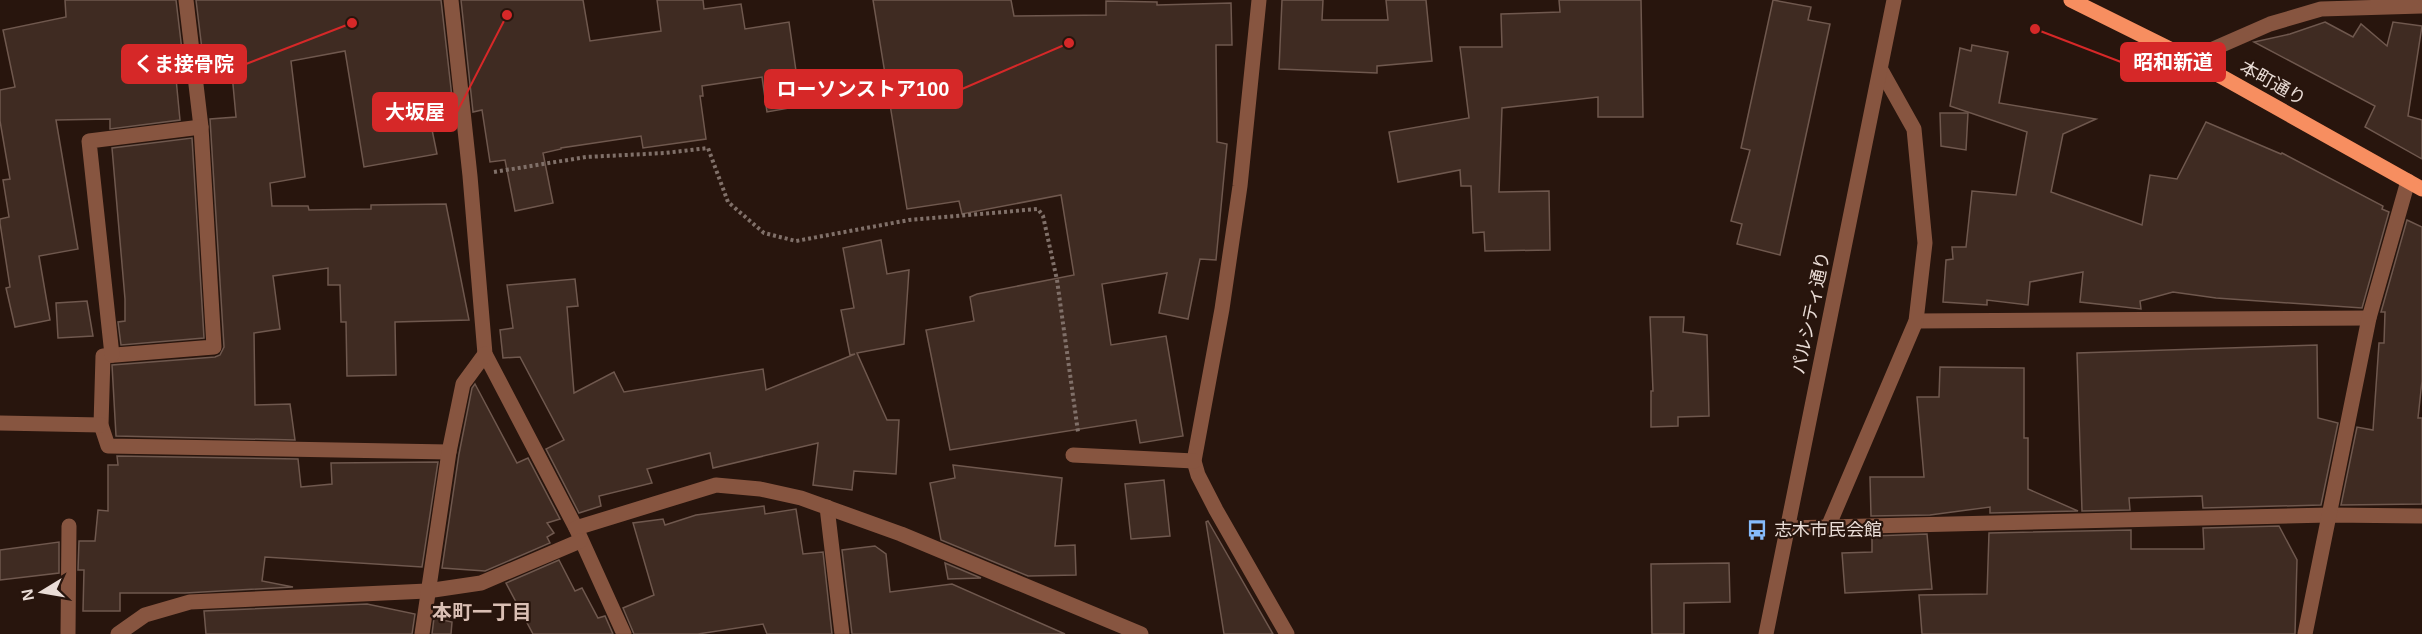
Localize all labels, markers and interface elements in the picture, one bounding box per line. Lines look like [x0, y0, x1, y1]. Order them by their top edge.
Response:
callout: 昭和新道 [2121, 43, 2225, 81]
callout: くま接骨院 [122, 45, 246, 83]
text: 昭和新道 [2133, 51, 2213, 73]
text: くま接骨院 [134, 53, 234, 75]
street label: 本町通り [2237, 57, 2309, 109]
callout: ローソンストア100 [765, 70, 962, 108]
text: ローソンストア100 [777, 78, 949, 100]
callout: 大坂屋 [373, 93, 457, 131]
text: 大坂屋 [385, 101, 445, 123]
street label: パルシティ通り [1788, 250, 1834, 376]
bus stop icon: 志木市民会館 [1745, 518, 1769, 542]
place label: 志木市民会館 [1774, 520, 1882, 540]
north arrow [12, 562, 72, 622]
text: N [18, 587, 37, 602]
district label: 本町一丁目 [432, 601, 532, 623]

